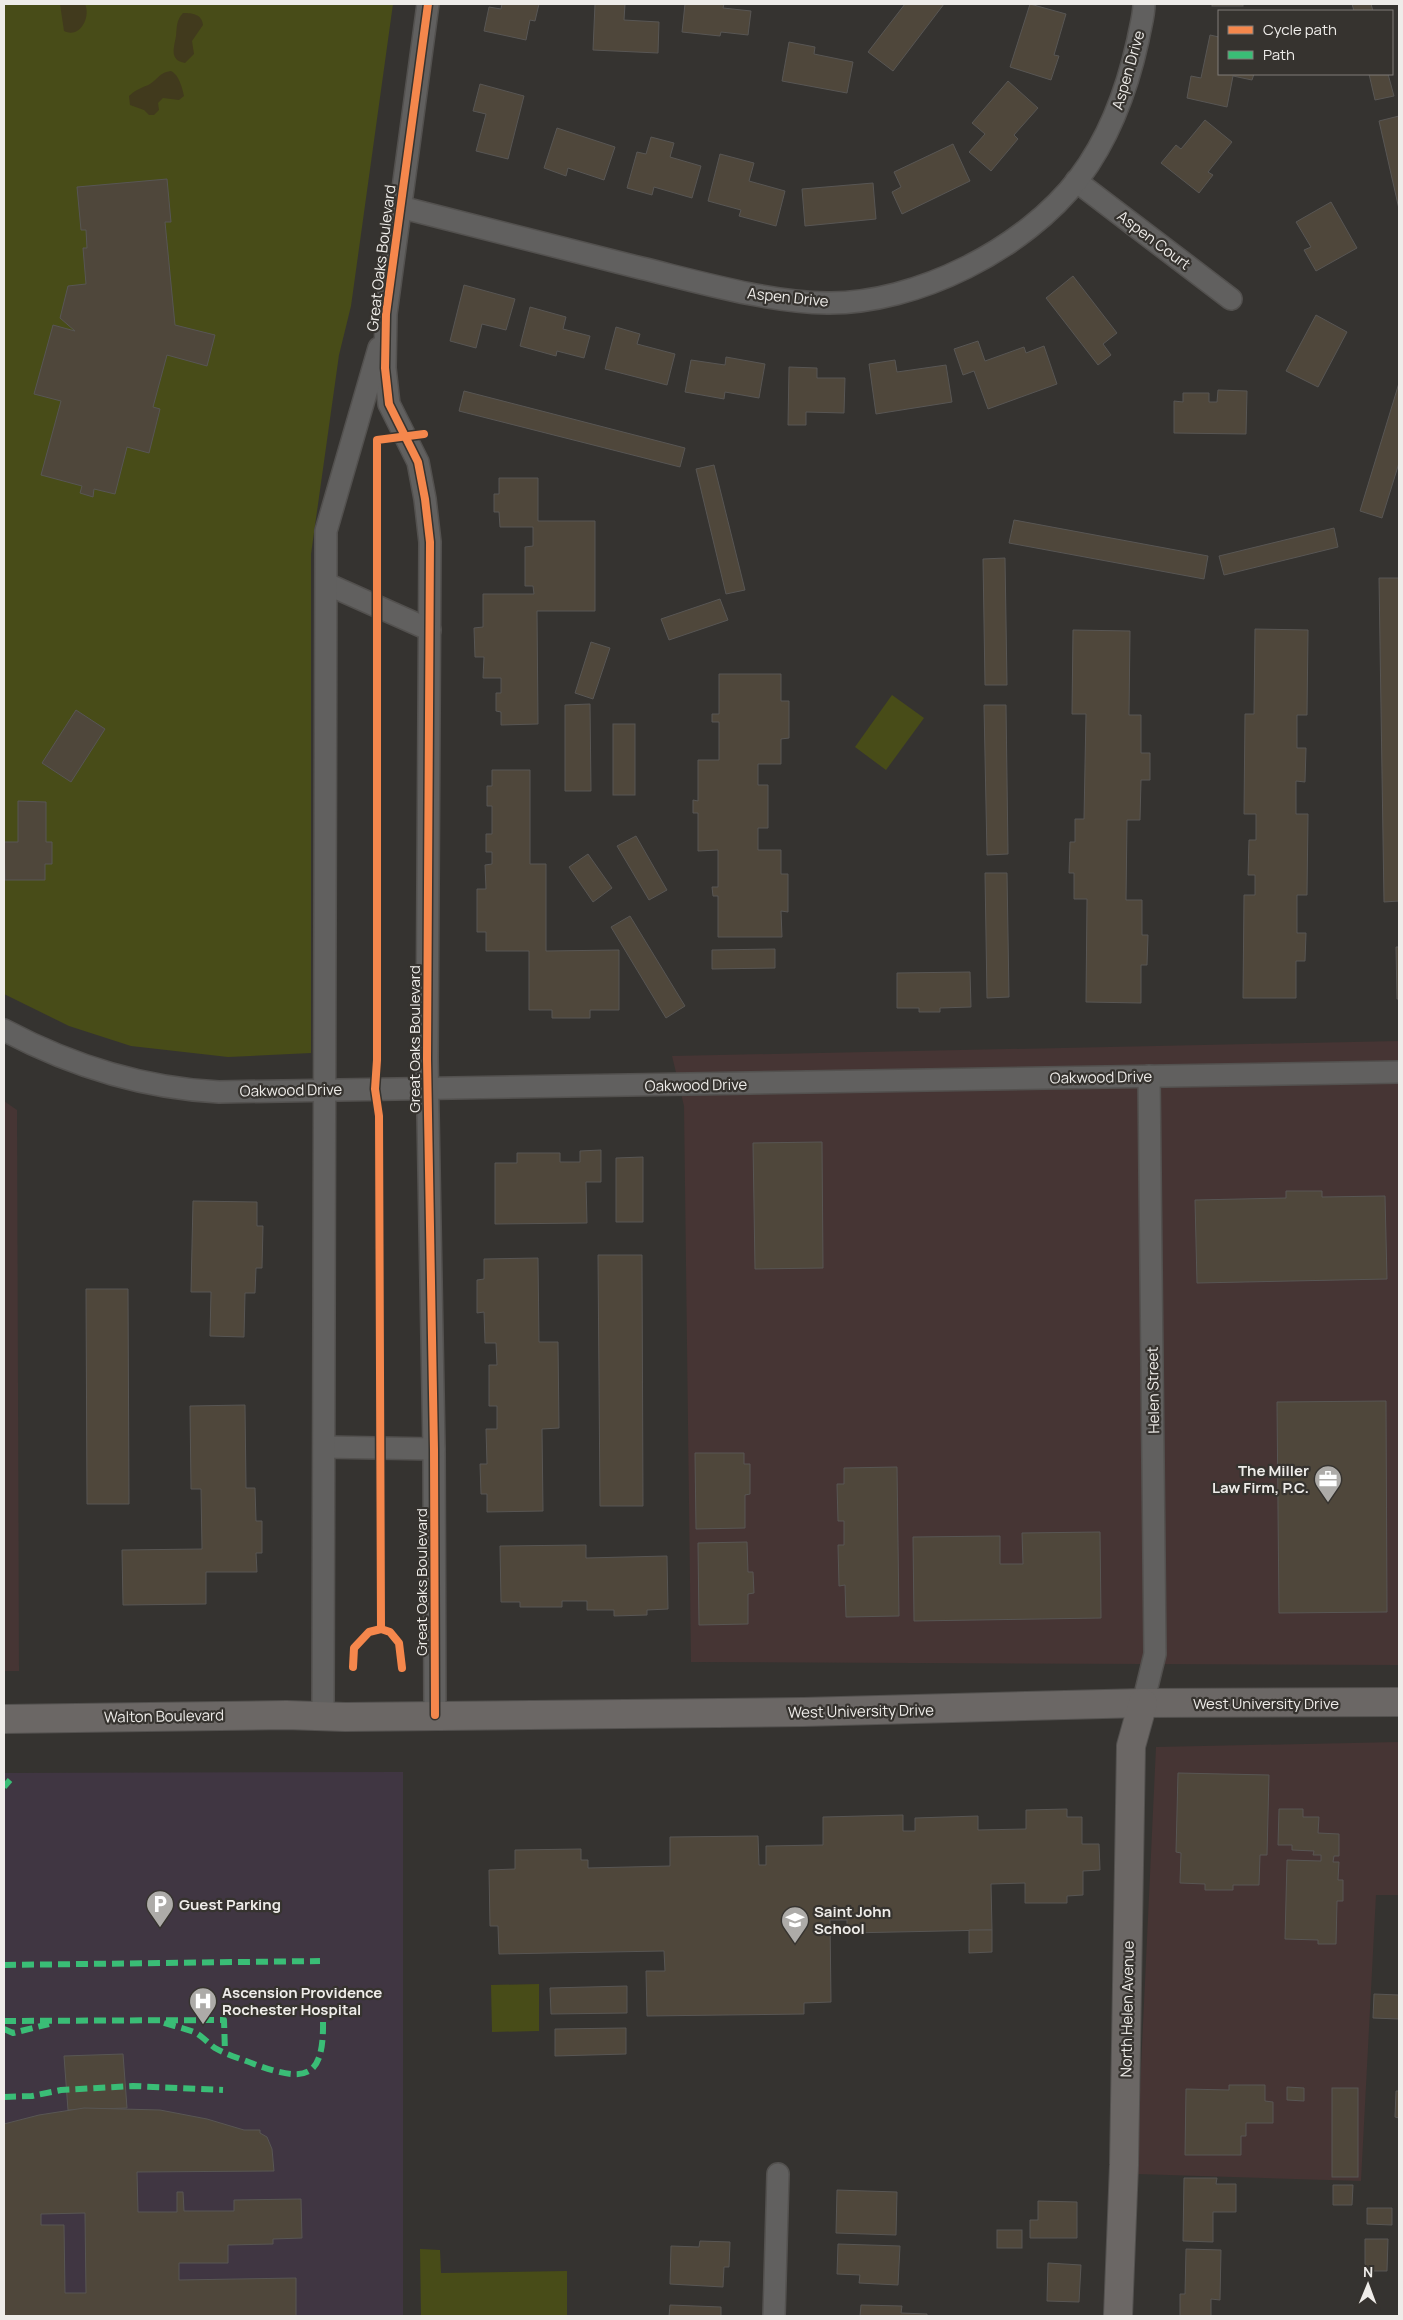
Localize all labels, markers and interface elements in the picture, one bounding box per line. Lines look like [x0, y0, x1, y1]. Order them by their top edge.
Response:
legend [1218, 10, 1393, 75]
text: Cycle path [1263, 19, 1337, 40]
street label: Aspen Drive [1107, 28, 1149, 112]
text: Path [1263, 44, 1295, 65]
street label: Great Oaks Boulevard [362, 183, 400, 333]
street label: Aspen Court [1113, 206, 1195, 274]
street label: Aspen Drive [746, 282, 830, 312]
street label: Great Oaks Boulevard [404, 965, 425, 1113]
street label: Oakwood Drive [1050, 1066, 1153, 1088]
street label: Oakwood Drive [645, 1074, 748, 1096]
street label: Oakwood Drive [240, 1079, 343, 1101]
street label: Helen Street [1142, 1346, 1164, 1434]
place label: The Miller Law Firm, P.C. [1212, 1460, 1309, 1498]
office icon: The Miller Law Firm, P.C. [1313, 1464, 1343, 1503]
street label: Great Oaks Boulevard [411, 1508, 432, 1656]
street label: West University Drive [1193, 1693, 1339, 1714]
street label: West University Drive [788, 1699, 934, 1723]
street label: Walton Boulevard [104, 1704, 224, 1728]
parking icon: Guest Parking [145, 1889, 175, 1928]
place label: Guest Parking [179, 1894, 281, 1915]
place label: Saint John School [814, 1901, 891, 1939]
school or university icon: Saint John School [780, 1905, 810, 1944]
street label: North Helen Avenue [1115, 1940, 1139, 2078]
place label: Ascension Providence Rochester Hospital [222, 1982, 382, 2020]
hospital icon: Ascension Providence Rochester Hospital [188, 1986, 218, 2025]
north arrow [1343, 2260, 1393, 2310]
text: N [1363, 2262, 1373, 2281]

